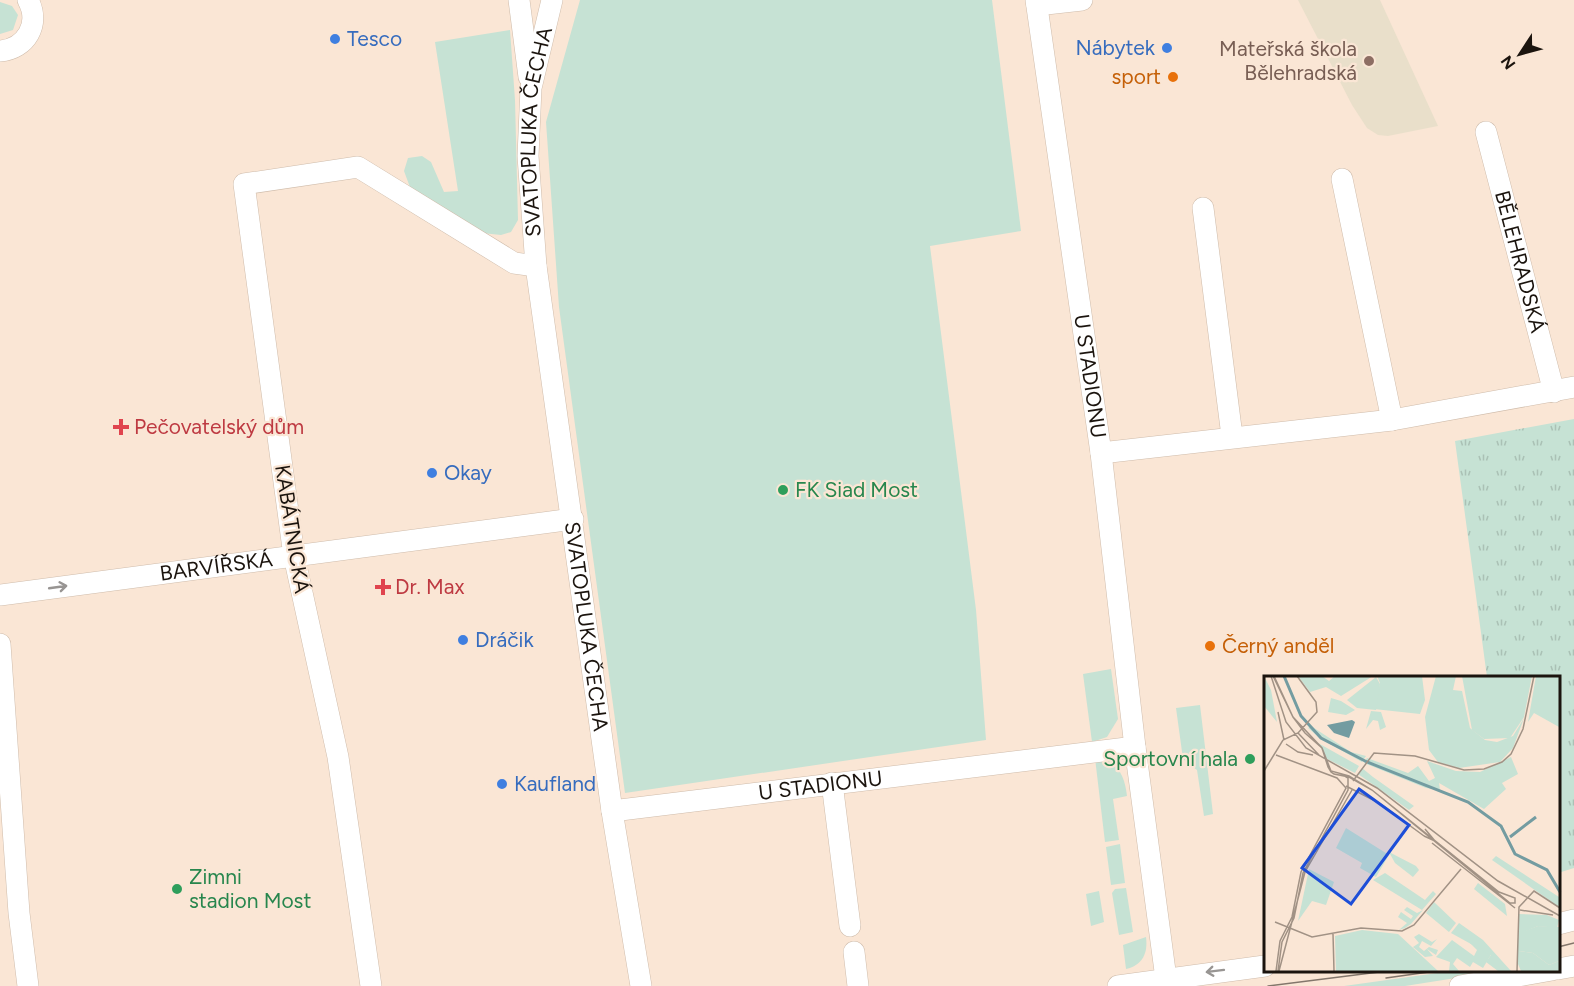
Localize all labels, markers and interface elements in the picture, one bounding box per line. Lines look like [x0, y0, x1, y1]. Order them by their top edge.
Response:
street label: SVATOPLUKA ČECHA [515, 24, 557, 238]
north arrow [1490, 24, 1550, 84]
place label: Tesco [347, 26, 402, 51]
marker: Tesco [328, 32, 342, 46]
place label: Nábytek [1075, 35, 1156, 60]
place label: Mateřská škola Bělehradská [1219, 36, 1357, 85]
marker: Nábytek [1160, 41, 1174, 55]
text: N [1497, 52, 1520, 73]
marker: Mateřská škola Bělehradská [1362, 54, 1376, 68]
place label: sport [1112, 64, 1161, 89]
marker: sport [1166, 70, 1180, 84]
street label: BĚLEHRADSKÁ [1490, 188, 1551, 335]
street label: U STADIONU [1069, 312, 1112, 440]
place label: Pečovatelský dům [134, 414, 304, 439]
marker: Pečovatelský dům [112, 418, 130, 436]
place label: Okay [444, 460, 492, 485]
street label: KABÁTNICKÁ [270, 463, 315, 595]
marker: Okay [425, 466, 439, 480]
place label: FK Siad Most [795, 477, 918, 502]
marker: FK Siad Most [776, 483, 790, 497]
street label: SVATOPLUKA ČECHA [560, 520, 614, 733]
street label: BARVÍŘSKÁ [158, 546, 274, 586]
place label: Dr. Max [395, 574, 465, 599]
marker: Dr. Max [376, 580, 390, 594]
one-way arrow [48, 581, 67, 592]
place label: Dráčik [475, 627, 534, 652]
marker: Dráčik [456, 633, 470, 647]
place label: Černý anděl [1222, 633, 1334, 658]
marker: Černý anděl [1203, 639, 1217, 653]
inset map [1264, 676, 1559, 971]
place label: Sportovní hala [1103, 746, 1238, 771]
marker: Sportovní hala [1243, 752, 1257, 766]
street label: U STADIONU [757, 765, 884, 805]
place label: Kaufland [514, 771, 596, 796]
marker: Kaufland [495, 777, 509, 791]
place label: Zimni stadion Most [189, 864, 311, 913]
marker: Zimni stadion Most [170, 882, 184, 896]
one-way arrow [1206, 966, 1225, 977]

